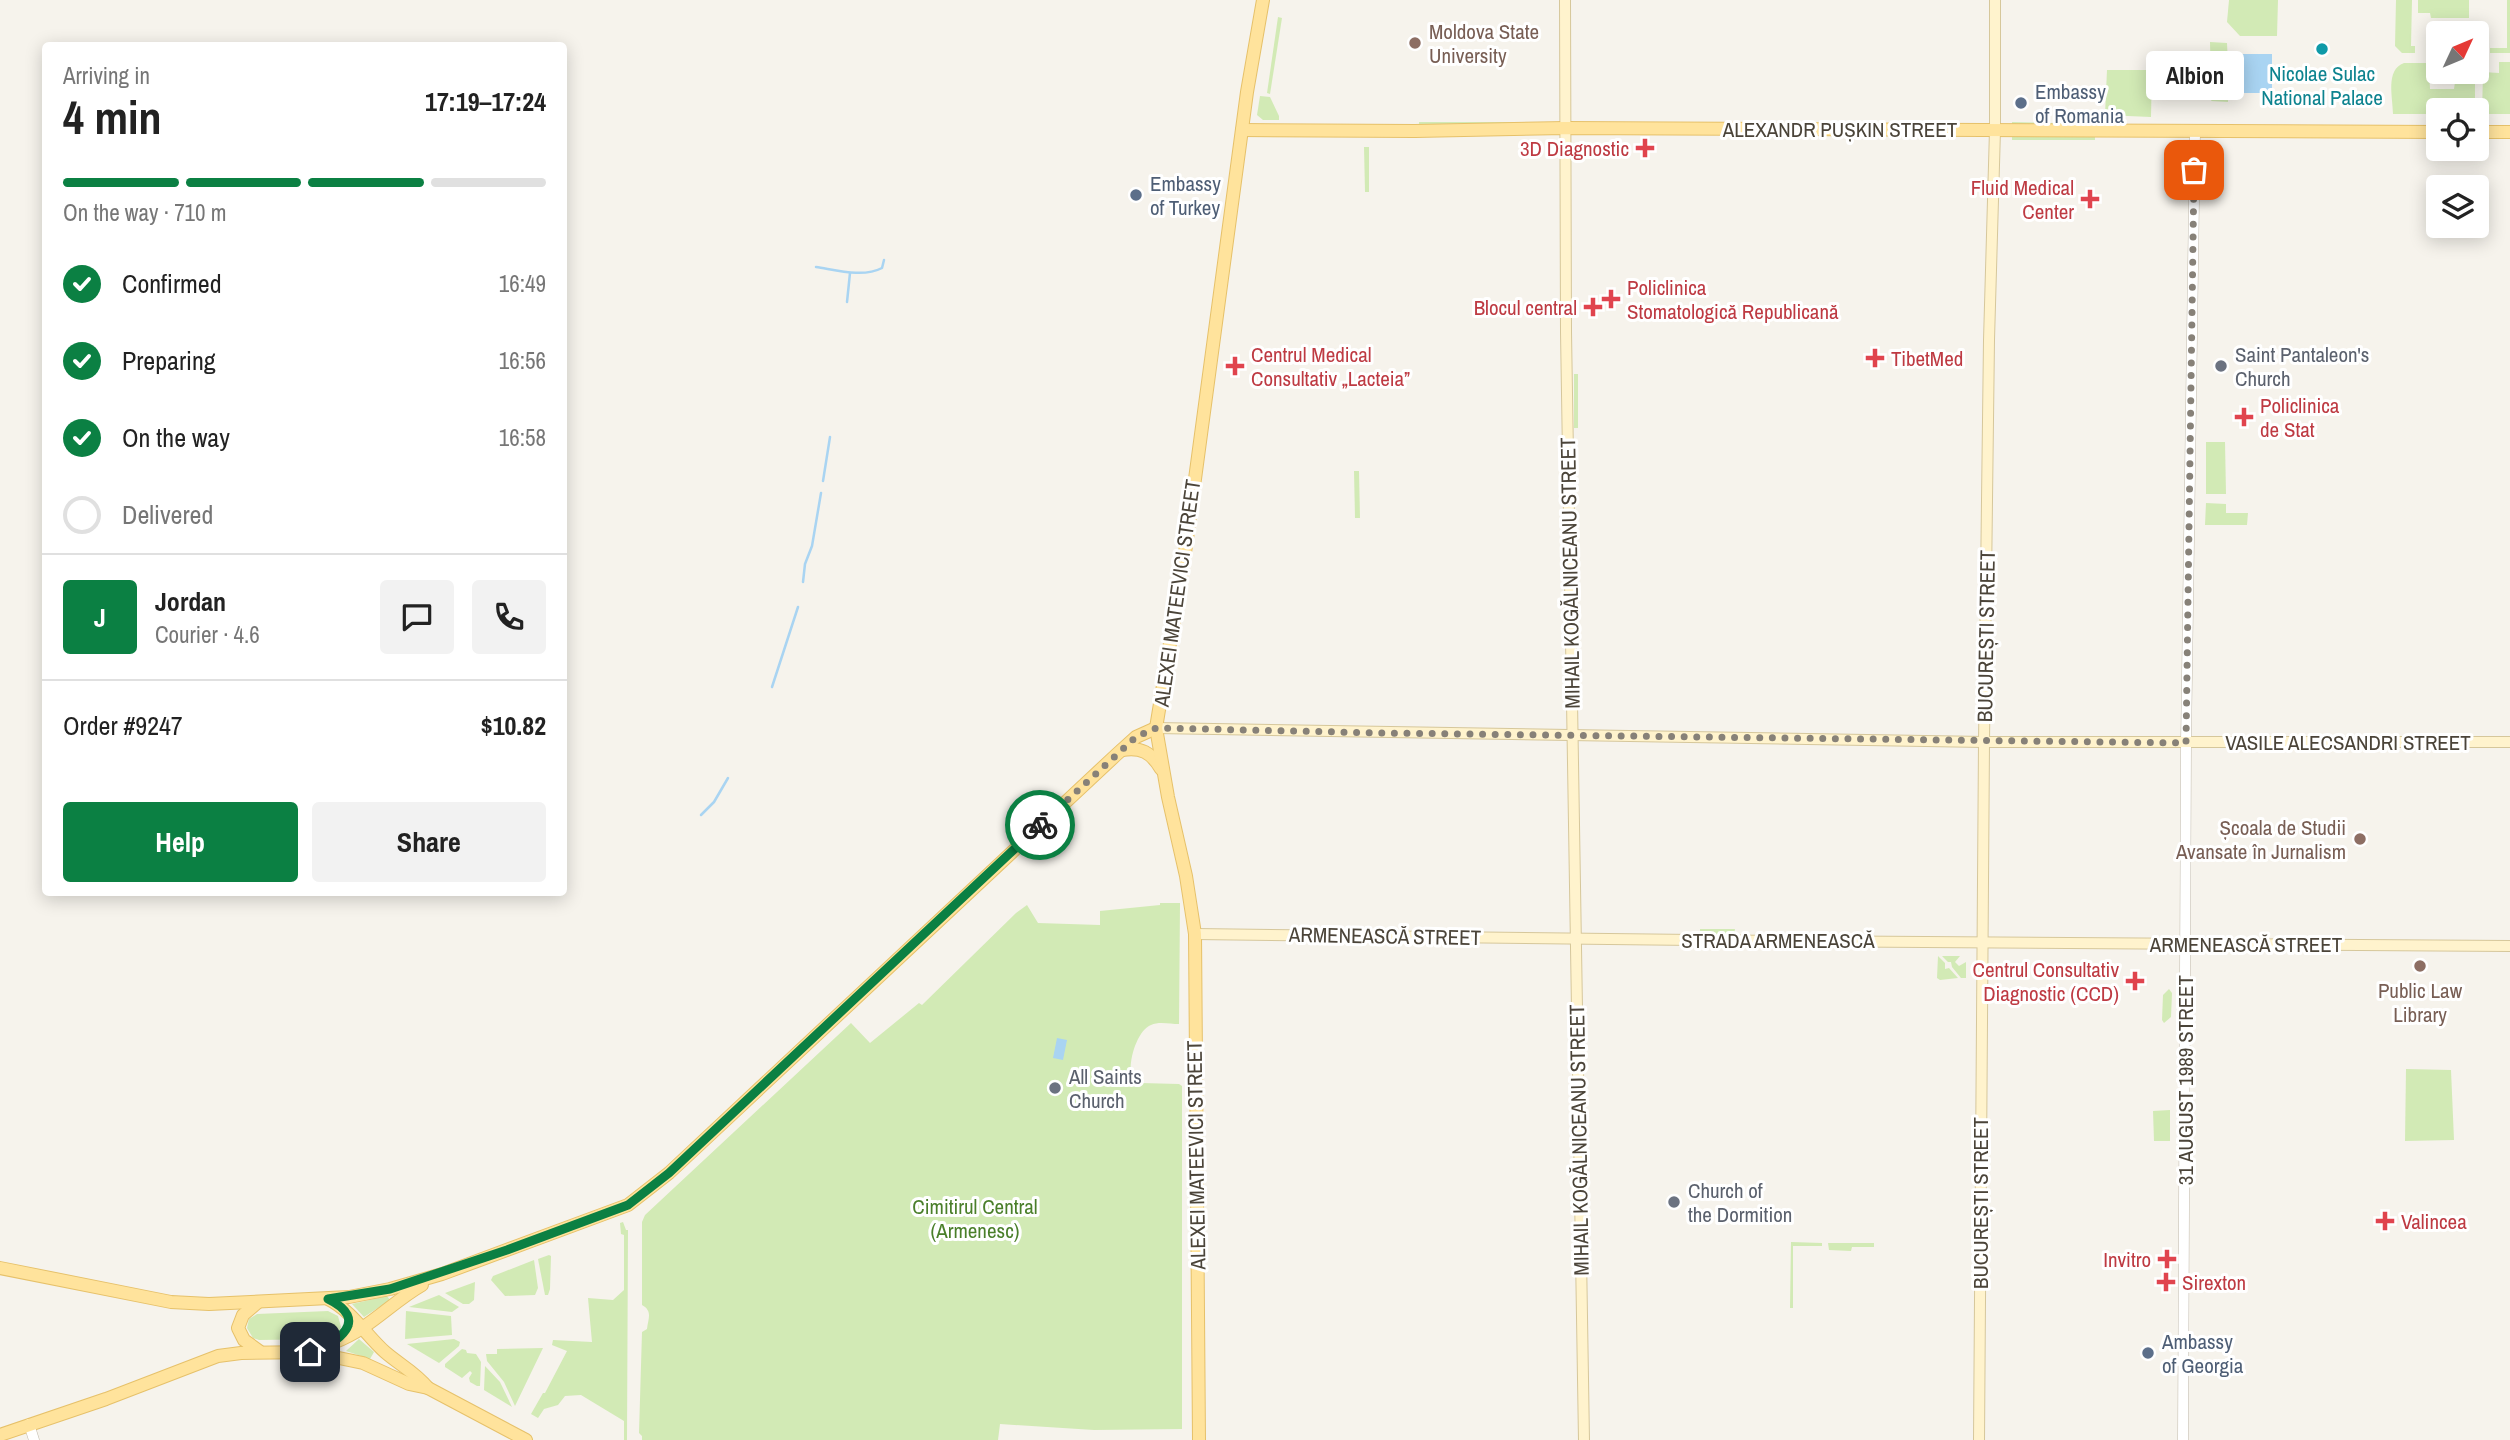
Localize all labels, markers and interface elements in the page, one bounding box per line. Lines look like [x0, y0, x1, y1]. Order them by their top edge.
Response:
place label: Moldova State University [1429, 17, 1539, 70]
north arrow [2426, 21, 2488, 84]
map controls [2426, 21, 2489, 238]
marker: Moldova State University [1407, 35, 1423, 51]
marker: Nicolae Sulac National Palace [2314, 41, 2330, 57]
callout: Albion [2145, 51, 2243, 100]
place label: Nicolae Sulac National Palace [2261, 59, 2383, 112]
text: Arriving in [63, 60, 150, 91]
text: Albion [2166, 60, 2224, 91]
place label: Embassy of Romania [2035, 77, 2124, 130]
text: 17:19–17:24 [425, 84, 546, 119]
text: 4 min [63, 86, 162, 148]
marker: Embassy of Romania [2013, 95, 2029, 111]
button: locate [2426, 98, 2489, 161]
street label: ALEXANDR PUȘKIN STREET [1722, 115, 1958, 144]
place label: 3D Diagnostic [1520, 134, 1629, 163]
marker: 3D Diagnostic [1635, 138, 1655, 158]
pin [2164, 140, 2224, 200]
icon: bag [2175, 151, 2213, 189]
place label: Embassy of Turkey [1150, 169, 1221, 222]
place label: Fluid Medical Center [1971, 173, 2074, 226]
button: layers [2426, 175, 2489, 238]
marker: Embassy of Turkey [1128, 187, 1144, 203]
marker: Fluid Medical Center [2080, 189, 2100, 209]
text: On the way · 710 m [63, 197, 227, 228]
icon: check [63, 265, 101, 303]
text: Confirmed [122, 266, 222, 301]
text: 16:49 [499, 268, 546, 299]
place label: Policlinica Stomatologică Republicană [1627, 273, 1839, 326]
marker: Policlinica Stomatologică Republicană [1601, 289, 1621, 309]
place label: Blocul central [1474, 293, 1577, 322]
marker: Blocul central [1583, 297, 1603, 317]
place label: Centrul Medical Consultativ „Lacteia” [1251, 340, 1410, 393]
place label: Saint Pantaleon's Church [2235, 340, 2369, 393]
icon: check [63, 342, 101, 380]
text: Preparing [122, 343, 216, 378]
place label: TibetMed [1891, 344, 1963, 373]
text: 16:56 [499, 345, 546, 376]
marker: TibetMed [1865, 348, 1885, 368]
marker: Centrul Medical Consultativ „Lacteia” [1225, 356, 1245, 376]
marker: Saint Pantaleon's Church [2213, 358, 2229, 374]
place label: Policlinica de Stat [2260, 391, 2340, 444]
marker: Policlinica de Stat [2234, 407, 2254, 427]
icon: check [63, 419, 101, 457]
text: On the way [122, 420, 230, 455]
text: 16:58 [499, 422, 546, 453]
street label: MIHAIL KOGĂLNICEANU STREET [1553, 437, 1587, 709]
street label: ALEXEI MATEEVICI STREET [1147, 477, 1207, 710]
text: Delivered [122, 497, 213, 532]
street label: BUCUREȘTI STREET [1970, 549, 2002, 722]
button: chat [380, 580, 454, 654]
button: phone [472, 580, 546, 654]
text: Jordan [155, 584, 226, 619]
text: J [94, 600, 106, 635]
text: Courier · 4.6 [155, 619, 260, 650]
text: Order #9247 [63, 708, 183, 743]
text: $10.82 [481, 708, 546, 743]
street label: VASILE ALECSANDRI STREET [2225, 728, 2471, 757]
courier [1005, 790, 1075, 860]
button: Help [63, 802, 298, 882]
button: Share [312, 802, 546, 882]
icon: bike [1021, 806, 1059, 844]
place label: Școala de Studii Avansate în Jurnalism [2175, 813, 2346, 866]
marker: Școala de Studii Avansate în Jurnalism [2352, 831, 2368, 847]
street label: ARMENEASCĂ STREET [1288, 920, 1482, 952]
street label: STRADA ARMENEASCĂ [1681, 926, 1875, 955]
street label: ARMENEASCĂ STREET [2149, 930, 2343, 959]
place label: Centrul Consultativ Diagnostic (CCD) [1973, 955, 2119, 1008]
marker: Public Law Library [2412, 958, 2428, 974]
marker: Centrul Consultativ Diagnostic (CCD) [2125, 971, 2145, 991]
street label: 31 AUGUST 1989 STREET [2171, 974, 2200, 1185]
place label: Public Law Library [2378, 976, 2463, 1029]
street label: MIHAIL KOGĂLNICEANU STREET [1562, 1004, 1596, 1276]
street label: ALEXEI MATEEVICI STREET [1179, 1040, 1213, 1271]
place label: All Saints Church [1068, 1062, 1142, 1115]
marker: All Saints Church [1047, 1080, 1063, 1096]
street label: BUCUREȘTI STREET [1966, 1116, 1995, 1289]
place label: Church of the Dormition [1688, 1176, 1792, 1229]
park label: Cimitirul Central (Armenesc) [912, 1192, 1038, 1245]
marker: Church of the Dormition [1666, 1194, 1682, 1210]
place label: Valincea [2401, 1207, 2467, 1236]
marker: Valincea [2375, 1211, 2395, 1231]
place label: Invitro [2103, 1245, 2151, 1274]
marker: Invitro [2157, 1249, 2177, 1269]
place label: Sirexton [2182, 1268, 2246, 1297]
marker: Sirexton [2156, 1272, 2176, 1292]
pin [280, 1322, 340, 1382]
place label: Ambassy of Georgia [2161, 1327, 2244, 1380]
icon: home [291, 1333, 329, 1371]
marker: Ambassy of Georgia [2140, 1345, 2156, 1361]

